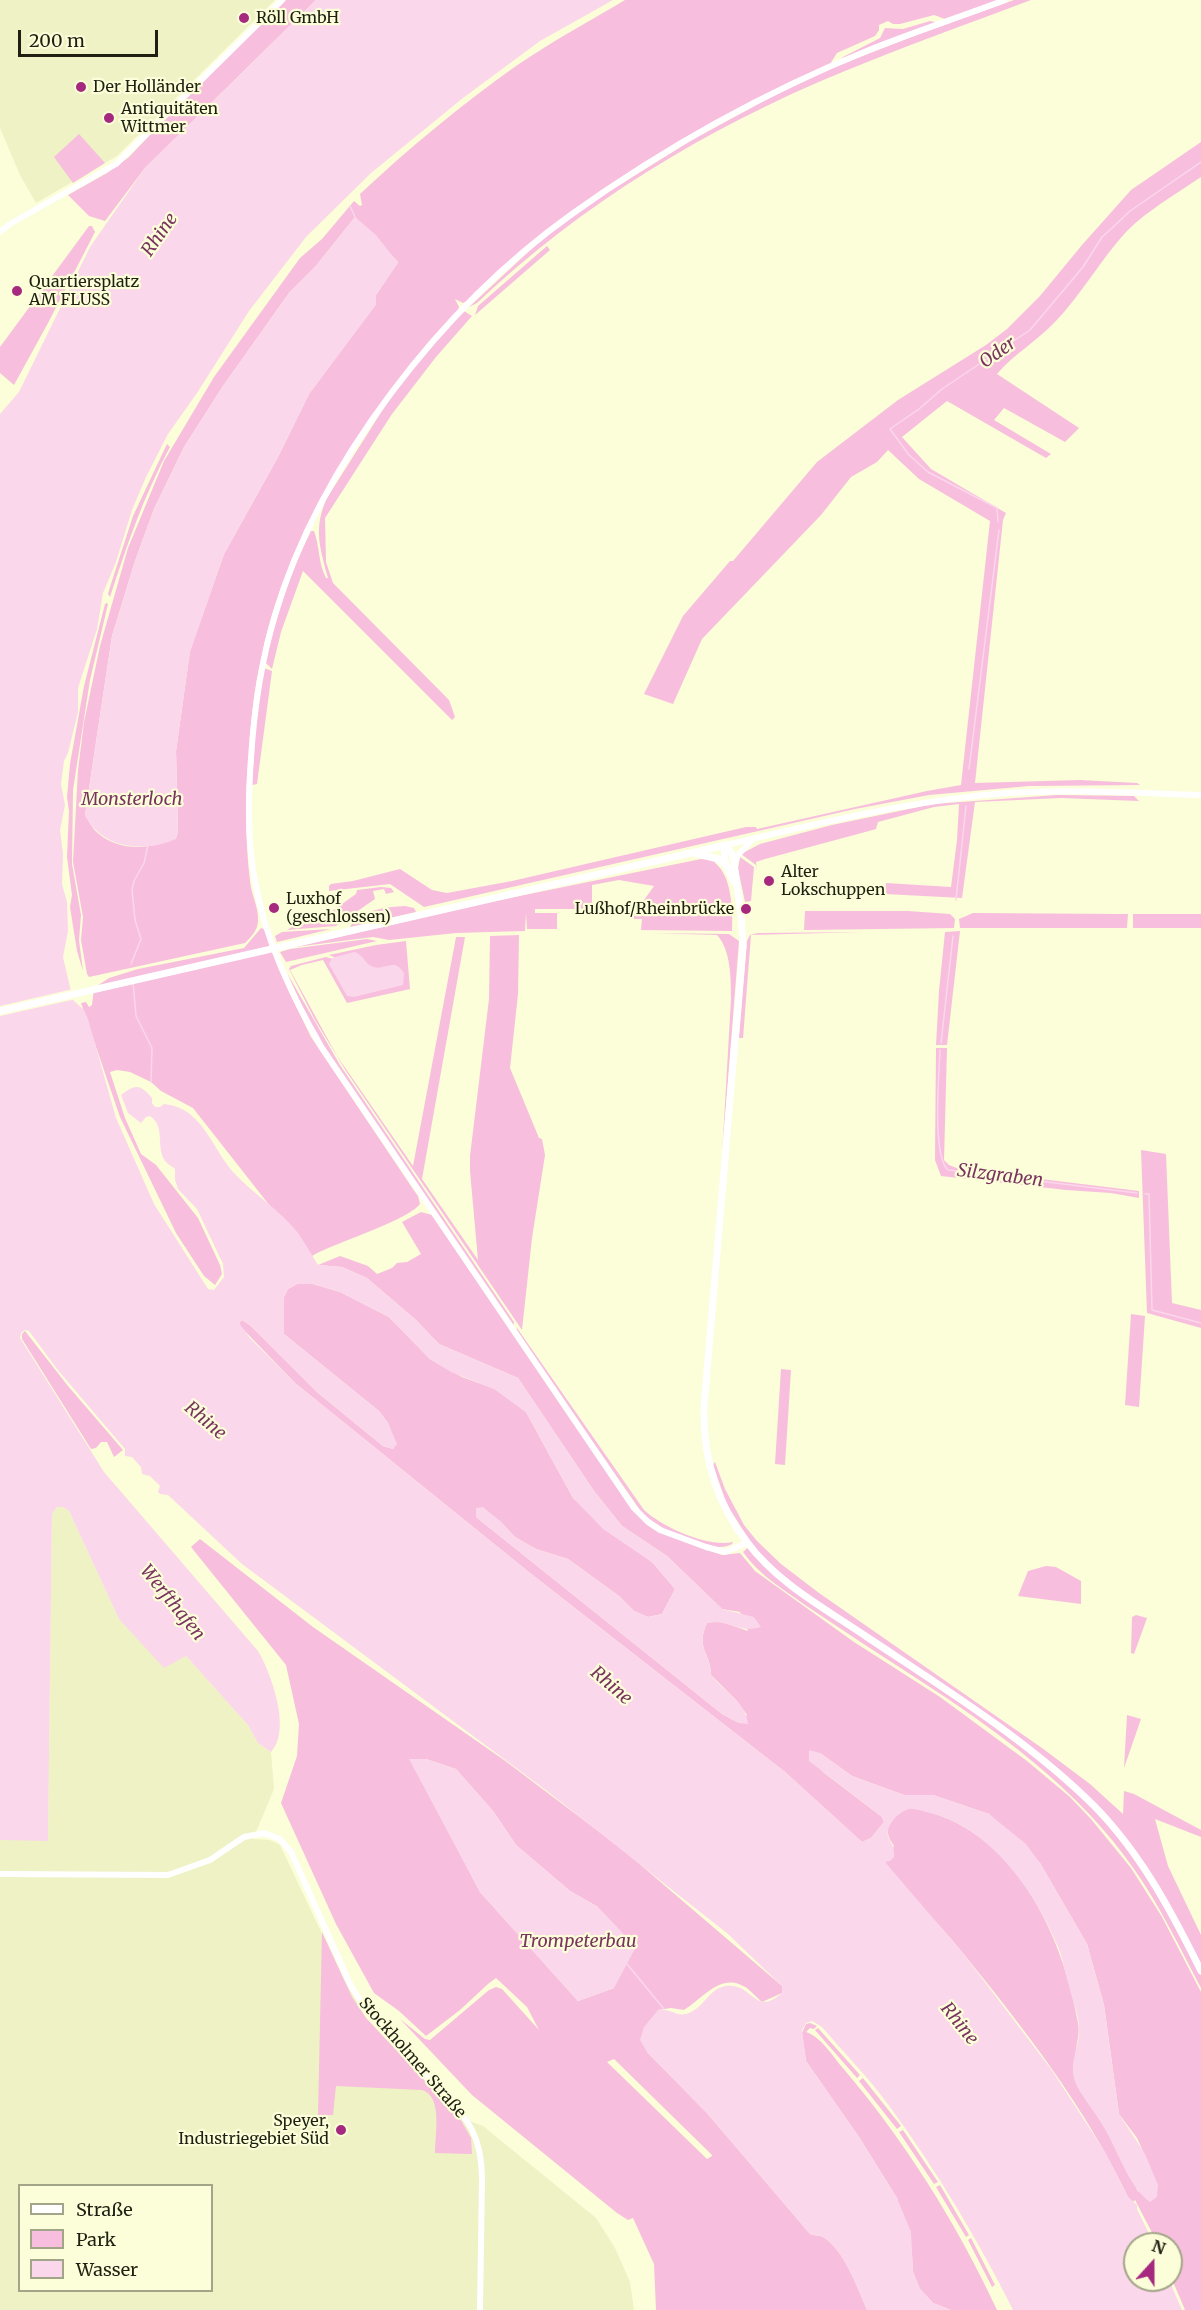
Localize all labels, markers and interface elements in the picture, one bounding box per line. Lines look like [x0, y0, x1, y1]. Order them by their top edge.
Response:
place label: Röll GmbH [256, 8, 339, 28]
marker: Röll GmbH [237, 11, 251, 25]
scale bar [21, 18, 160, 56]
text: 200 m [29, 29, 85, 52]
place label: Der Holländer [93, 77, 201, 97]
marker: Der Holländer [74, 80, 88, 94]
place label: Antiquitäten Wittmer [121, 99, 218, 137]
marker: Antiquitäten Wittmer [102, 111, 116, 125]
water label: Rhine [137, 209, 183, 261]
place label: Quartiersplatz AM FLUSS [29, 272, 139, 310]
marker: Quartiersplatz AM FLUSS [10, 284, 24, 298]
water label: Oder [976, 333, 1020, 373]
water label: Monsterloch [81, 789, 183, 811]
place label: Alter Lokschuppen [781, 862, 885, 900]
marker: Alter Lokschuppen [762, 874, 776, 888]
place label: Luxhof (geschlossen) [286, 889, 391, 927]
place label: Lußhof/Rheinbrücke [575, 899, 734, 919]
marker: Luxhof (geschlossen) [267, 901, 281, 915]
marker: Lußhof/Rheinbrücke [739, 902, 753, 916]
water label: Silzgraben [956, 1160, 1044, 1192]
water label: Rhine [180, 1397, 230, 1445]
water label: Werfthafen [135, 1561, 209, 1645]
water label: Rhine [586, 1662, 636, 1710]
water label: Trompeterbau [519, 1931, 637, 1953]
street label: Stockholmer Straße [354, 1994, 470, 2122]
water label: Rhine [936, 1999, 982, 2049]
place label: Speyer, Industriegebiet Süd [178, 2111, 329, 2149]
marker: Speyer, Industriegebiet Süd [334, 2123, 348, 2137]
legend [18, 2184, 213, 2292]
text: Straße [76, 2198, 133, 2221]
text: Park [76, 2228, 116, 2251]
north arrow [1123, 2232, 1183, 2292]
text: N [1149, 2235, 1168, 2259]
text: Wasser [76, 2258, 138, 2281]

